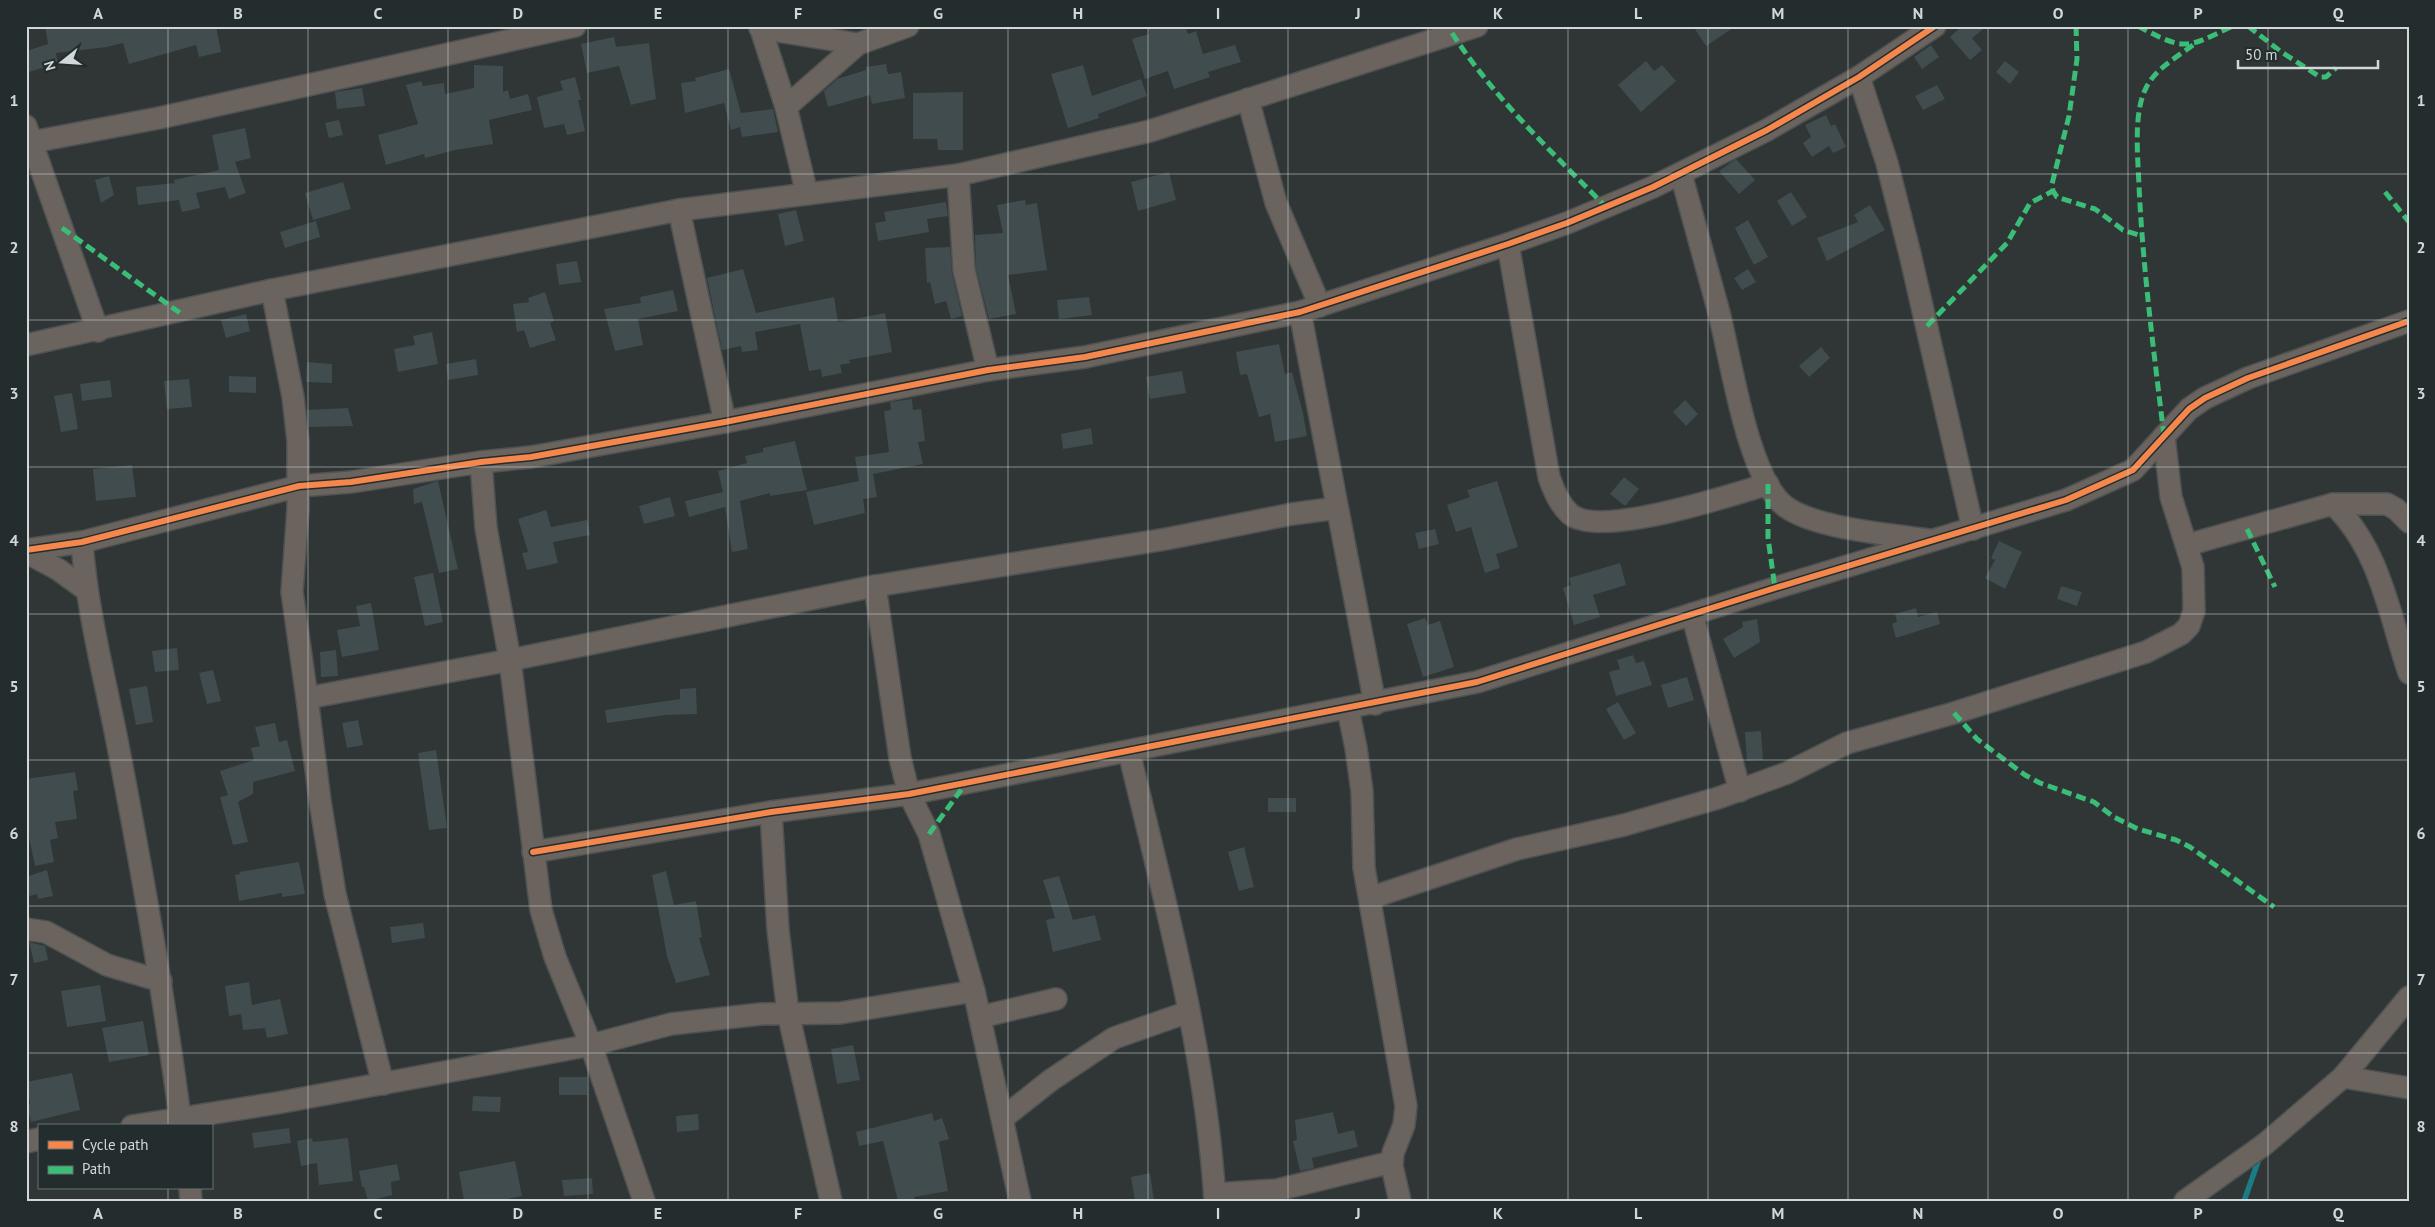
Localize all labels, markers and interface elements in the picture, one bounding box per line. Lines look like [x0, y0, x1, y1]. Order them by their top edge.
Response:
text: A [93, 3, 103, 23]
text: B [233, 3, 243, 23]
text: C [374, 3, 383, 23]
text: D [513, 3, 523, 23]
text: E [654, 3, 662, 23]
text: F [794, 3, 802, 23]
text: G [933, 3, 943, 23]
text: H [1073, 3, 1083, 23]
text: I [1216, 3, 1220, 23]
text: J [1354, 3, 1361, 23]
text: K [1493, 3, 1503, 23]
text: L [1634, 3, 1643, 23]
text: M [1772, 3, 1784, 23]
text: N [1913, 3, 1923, 23]
text: O [2053, 3, 2064, 23]
text: P [2193, 3, 2203, 23]
text: Q [2333, 3, 2345, 23]
north arrow [38, 38, 88, 88]
scale bar [2238, 38, 2378, 70]
text: 50 m [2245, 45, 2278, 64]
text: N [40, 59, 60, 73]
text: 1 [9, 90, 19, 110]
text: 1 [2416, 90, 2426, 110]
text: 2 [9, 237, 19, 257]
text: 2 [2416, 237, 2426, 257]
text: 3 [9, 383, 19, 403]
text: 3 [2416, 383, 2426, 403]
text: 4 [9, 530, 19, 550]
text: 4 [2416, 530, 2426, 550]
text: 5 [9, 676, 19, 696]
text: 5 [2416, 676, 2426, 696]
text: 6 [9, 823, 19, 843]
text: 6 [2416, 823, 2426, 843]
text: 7 [9, 969, 19, 989]
text: 7 [2416, 969, 2426, 989]
text: 8 [9, 1116, 19, 1136]
text: 8 [2416, 1116, 2426, 1136]
legend [38, 1124, 212, 1190]
text: Cycle path [82, 1135, 148, 1154]
text: Path [82, 1159, 111, 1178]
text: A [93, 1203, 103, 1223]
text: B [233, 1203, 243, 1223]
text: C [374, 1203, 383, 1223]
text: D [513, 1203, 523, 1223]
text: E [654, 1203, 662, 1223]
text: F [794, 1203, 802, 1223]
text: G [933, 1203, 943, 1223]
text: H [1073, 1203, 1083, 1223]
text: I [1216, 1203, 1220, 1223]
text: J [1354, 1203, 1361, 1223]
text: K [1493, 1203, 1503, 1223]
text: L [1634, 1203, 1643, 1223]
text: M [1772, 1203, 1784, 1223]
text: N [1913, 1203, 1923, 1223]
text: O [2053, 1203, 2064, 1223]
text: P [2193, 1203, 2203, 1223]
text: Q [2333, 1203, 2345, 1223]

